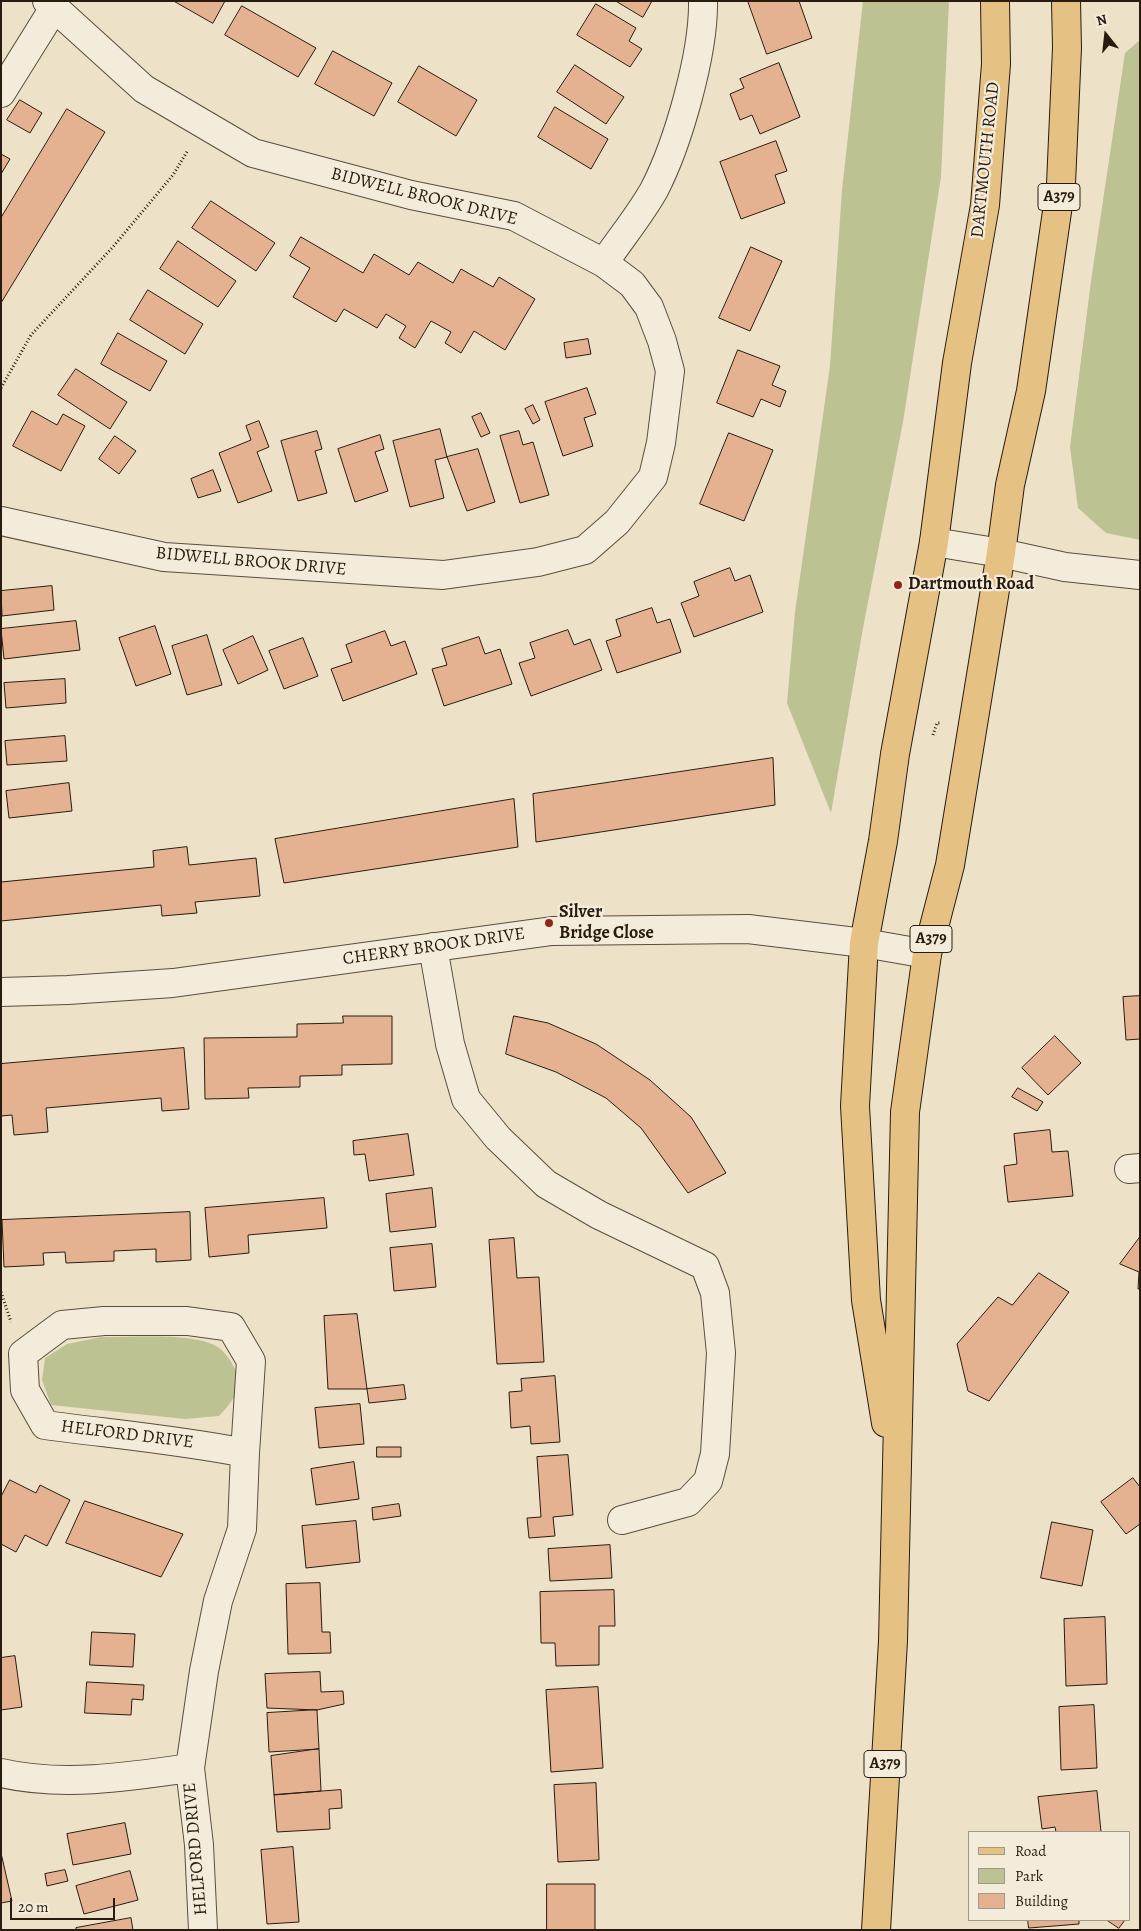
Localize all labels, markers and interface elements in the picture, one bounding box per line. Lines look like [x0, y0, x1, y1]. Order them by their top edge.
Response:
north arrow [1081, 10, 1131, 60]
text: N [1094, 10, 1109, 31]
street label: DARTMOUTH ROAD [967, 81, 1005, 239]
street label: BIDWELL BROOK DRIVE [329, 163, 519, 231]
road number: A379 [1038, 183, 1080, 210]
street label: BIDWELL BROOK DRIVE [155, 543, 347, 581]
place label: Dartmouth Road [908, 574, 1034, 596]
marker: Dartmouth Road [892, 579, 904, 591]
place label: Silver Bridge Close [559, 902, 654, 944]
marker: Silver Bridge Close [543, 917, 555, 929]
street label: CHERRY BROOK DRIVE [341, 924, 527, 970]
road number: A379 [910, 926, 952, 952]
street label: HELFORD DRIVE [59, 1416, 195, 1454]
road number: A379 [864, 1750, 906, 1778]
street label: HELFORD DRIVE [179, 1782, 213, 1916]
legend [968, 1831, 1131, 1921]
text: Road [1015, 1841, 1046, 1861]
text: Park [1015, 1866, 1043, 1886]
scale bar [12, 1888, 118, 1920]
text: Building [1015, 1891, 1068, 1911]
text: 20 m [18, 1897, 49, 1917]

